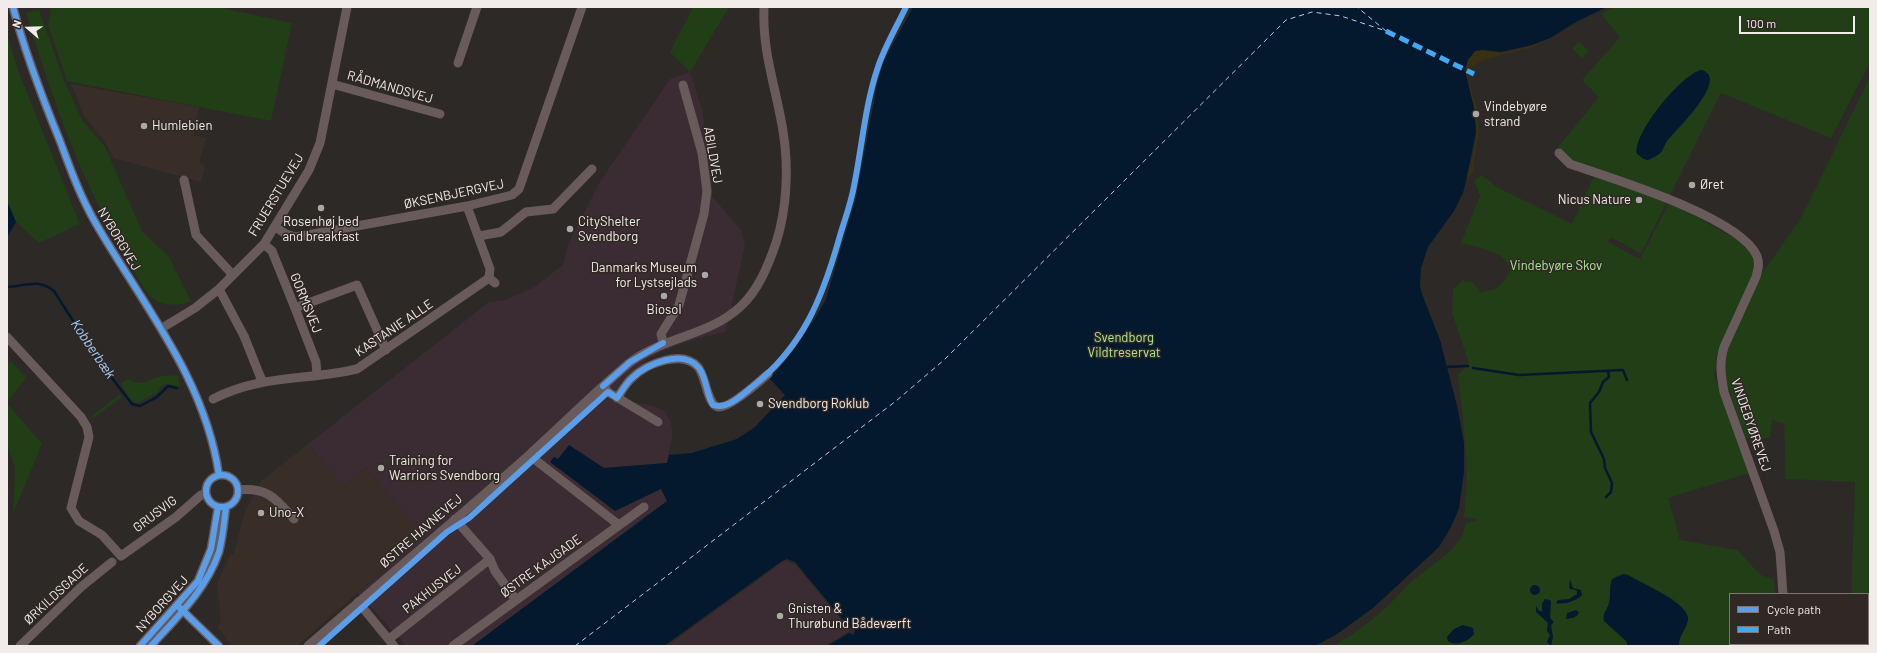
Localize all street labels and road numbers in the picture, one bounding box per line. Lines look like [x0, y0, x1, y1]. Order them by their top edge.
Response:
street label: RÅDMANDSVEJ [345, 67, 435, 107]
street label: ABILDVEJ [700, 125, 726, 185]
street label: FRUERSTUEVEJ [245, 151, 307, 239]
street label: ØKSENBJERGVEJ [402, 176, 506, 212]
street label: NYBORGVEJ [94, 205, 144, 273]
street label: GORMSVEJ [287, 271, 325, 335]
street label: KASTANIE ALLE [352, 296, 436, 360]
street label: VINDEBYØREVEJ [1728, 376, 1774, 474]
street label: ØSTRE HAVNEVEJ [377, 491, 465, 571]
street label: GRUSVIG [130, 492, 180, 536]
street label: ØSTRE KAJGADE [497, 531, 585, 601]
street label: ØRKILDSGADE [21, 560, 91, 628]
street label: PAKHUSVEJ [399, 561, 465, 617]
street label: NYBORGVEJ [132, 572, 192, 636]

